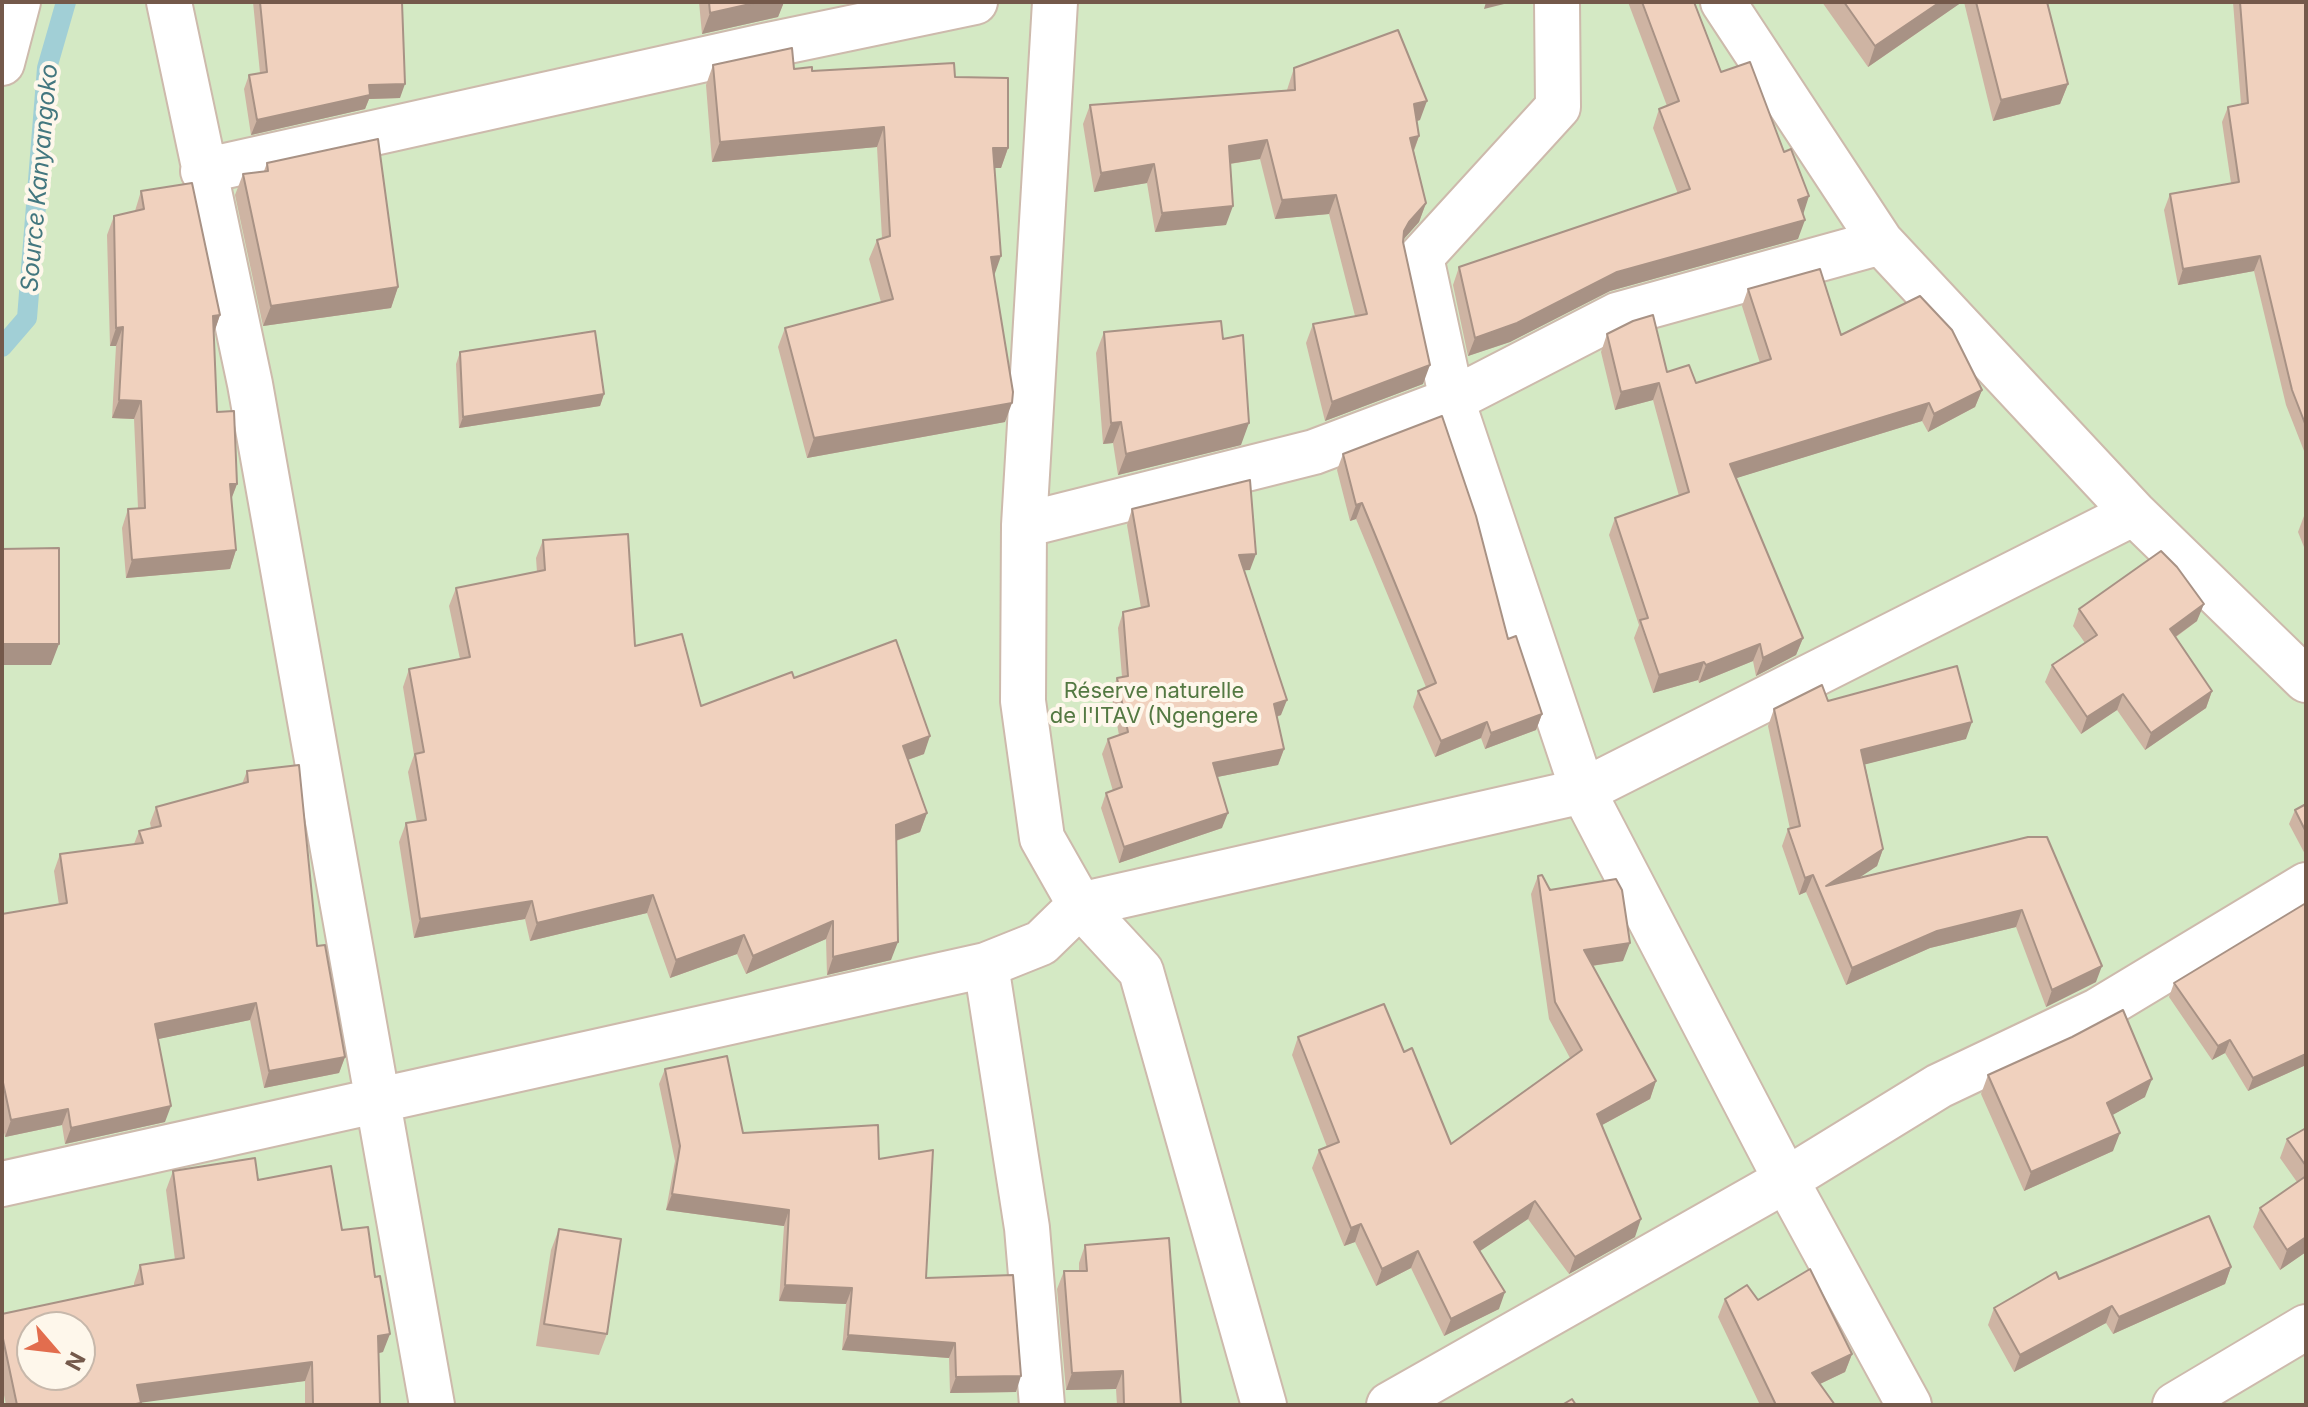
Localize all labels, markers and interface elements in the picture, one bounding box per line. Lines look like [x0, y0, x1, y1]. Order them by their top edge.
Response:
water label: Source Kanyangoko [16, 63, 64, 293]
park label: Réserve naturelle de l'ITAV (Ngengere [1050, 678, 1258, 730]
north arrow [16, 1311, 96, 1391]
text: N [60, 1348, 91, 1375]

